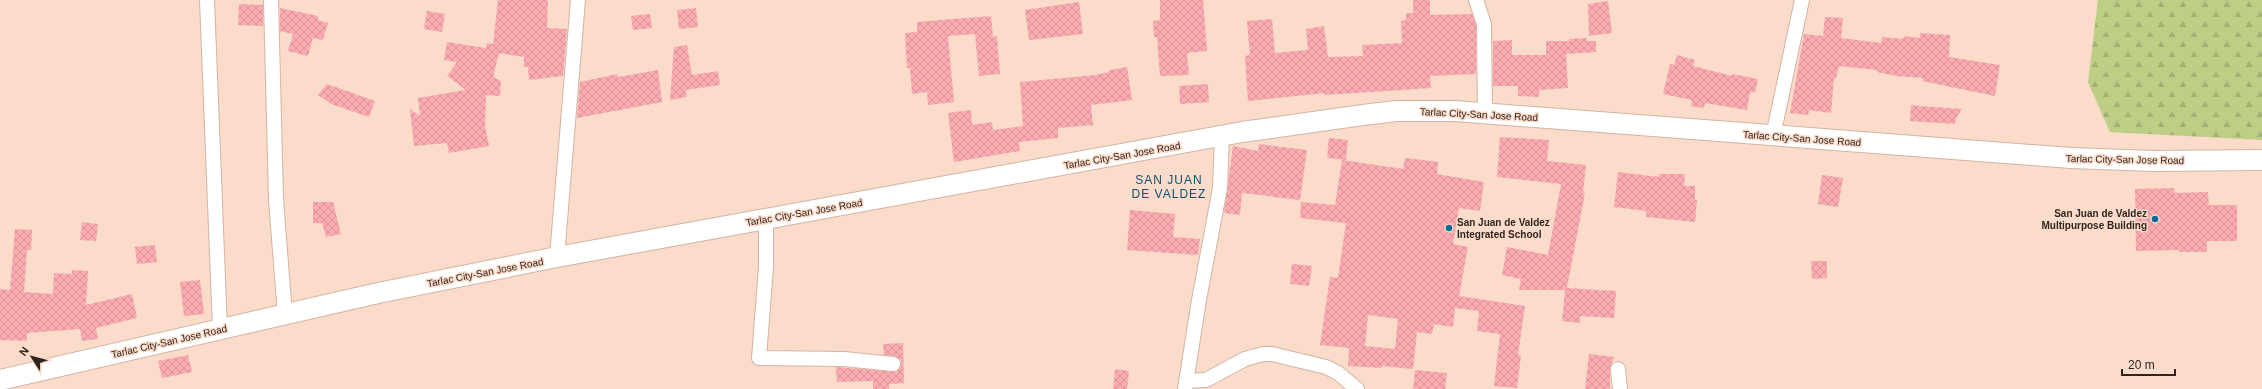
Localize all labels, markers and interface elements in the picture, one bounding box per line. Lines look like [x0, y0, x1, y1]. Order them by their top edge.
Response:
street label: Tarlac City-San Jose Road [1420, 106, 1538, 123]
street label: Tarlac City-San Jose Road [1743, 129, 1861, 148]
street label: Tarlac City-San Jose Road [1063, 140, 1181, 171]
street label: Tarlac City-San Jose Road [2066, 153, 2184, 166]
district label: SAN JUAN DE VALDEZ [1132, 173, 1206, 201]
street label: Tarlac City-San Jose Road [745, 197, 863, 228]
place label: San Juan de Valdez Multipurpose Building [2041, 208, 2147, 231]
marker: San Juan de Valdez Multipurpose Building [2150, 214, 2160, 224]
place label: San Juan de Valdez Integrated School [1457, 217, 1550, 240]
marker: San Juan de Valdez Integrated School [1444, 223, 1454, 233]
street label: Tarlac City-San Jose Road [426, 256, 544, 289]
street label: Tarlac City-San Jose Road [110, 323, 228, 360]
north arrow [12, 337, 52, 377]
text: N [17, 344, 31, 358]
scale bar [2122, 351, 2175, 377]
text: 20 m [2128, 358, 2155, 372]

